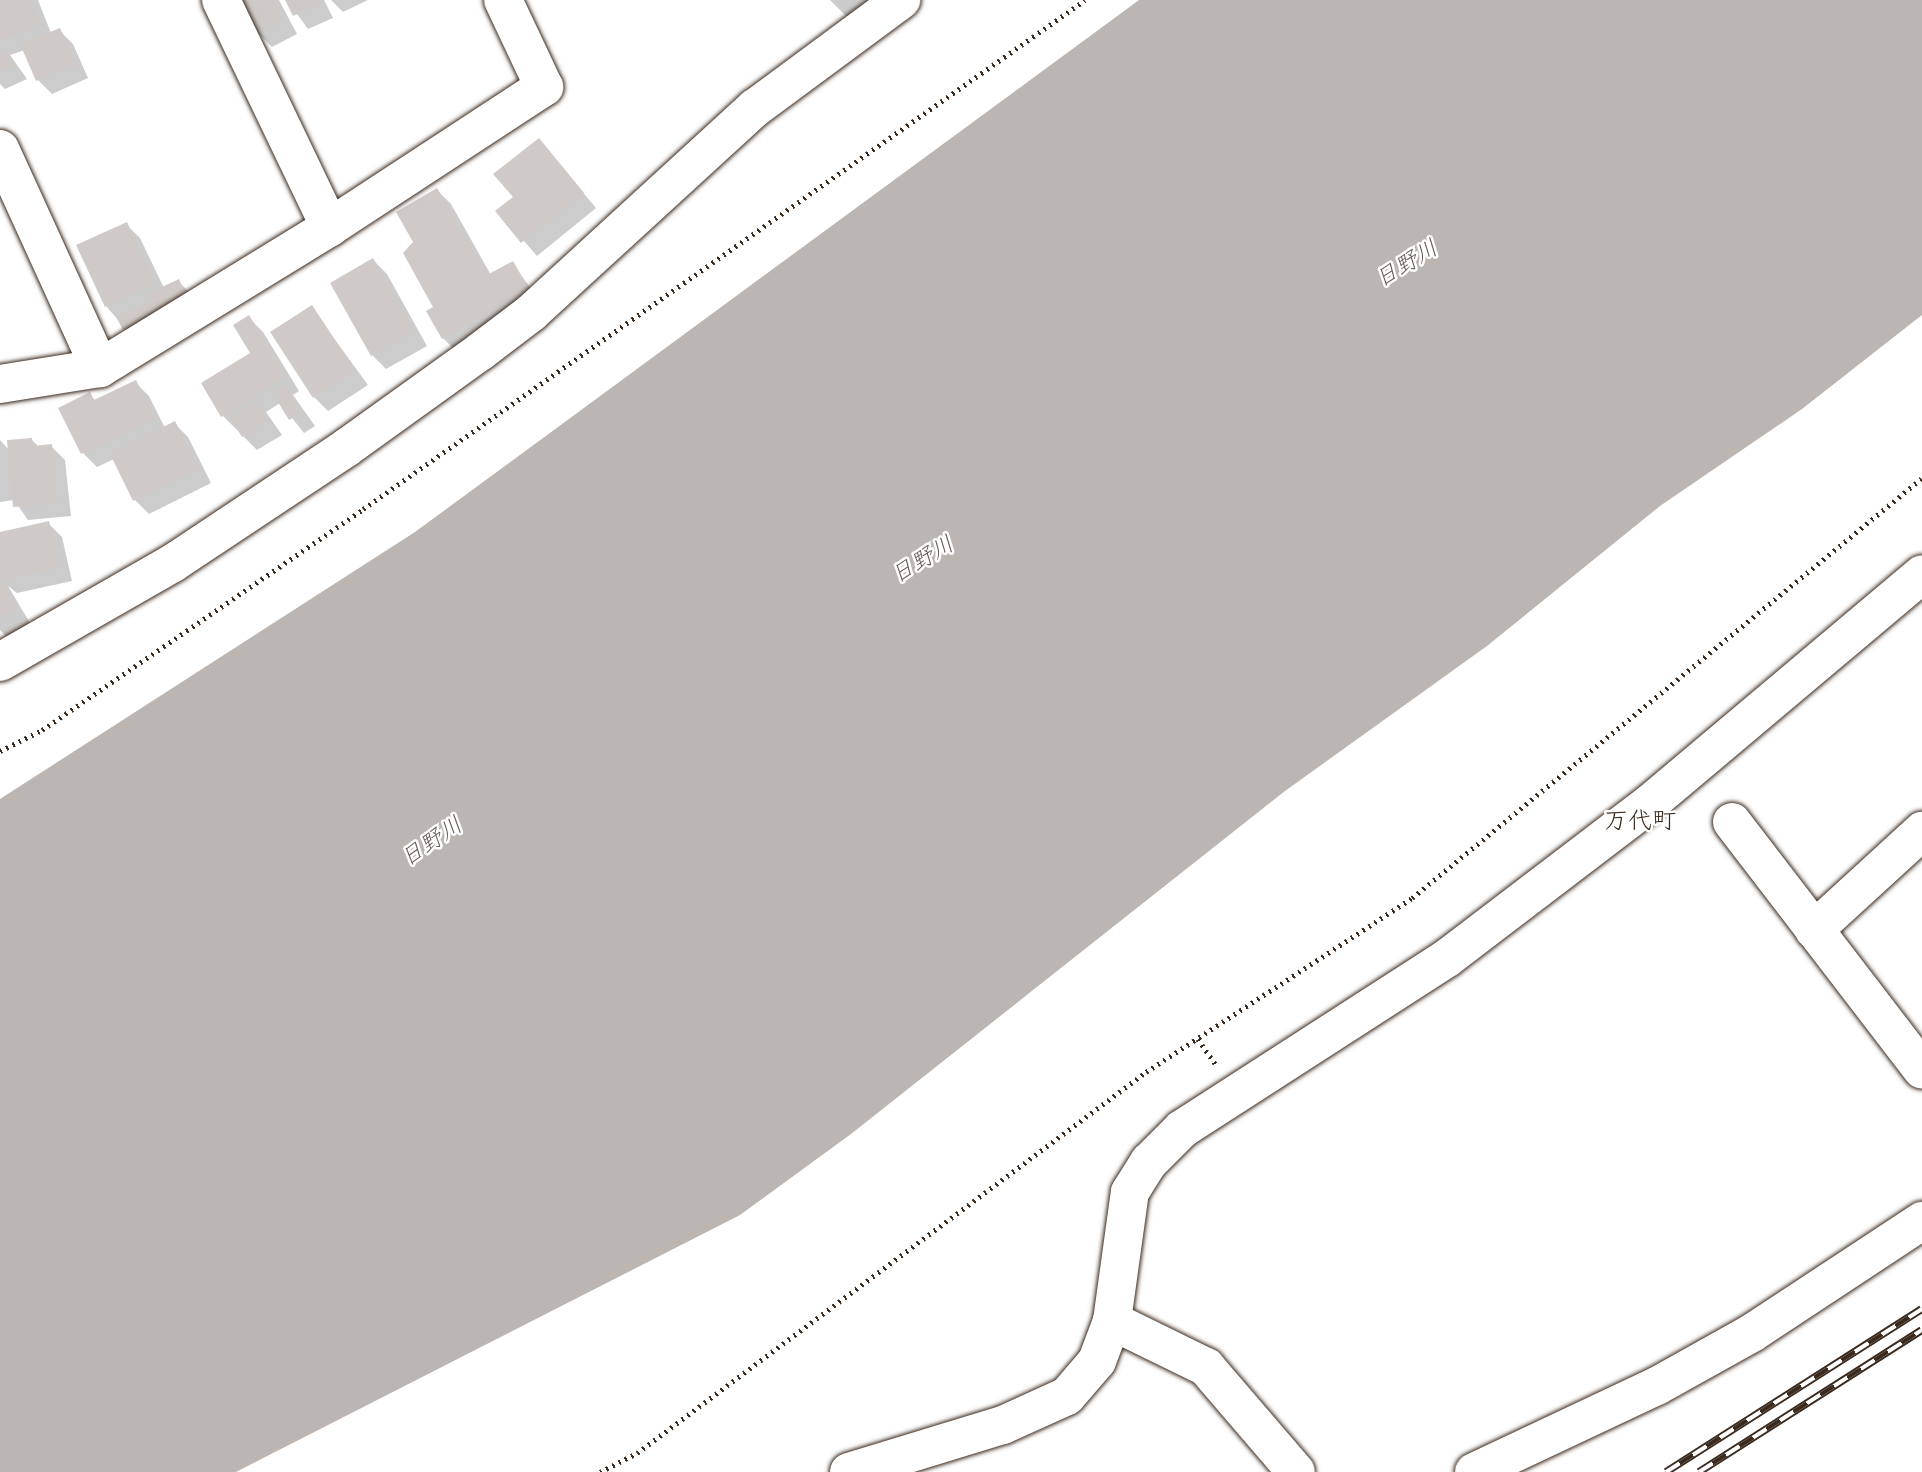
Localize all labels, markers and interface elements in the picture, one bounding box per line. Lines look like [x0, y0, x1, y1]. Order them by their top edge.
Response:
water label: 日野川 [1369, 233, 1443, 293]
water label: 日野川 [885, 529, 959, 589]
district label: 万代町 [1604, 806, 1676, 834]
water label: 日野川 [395, 810, 467, 872]

